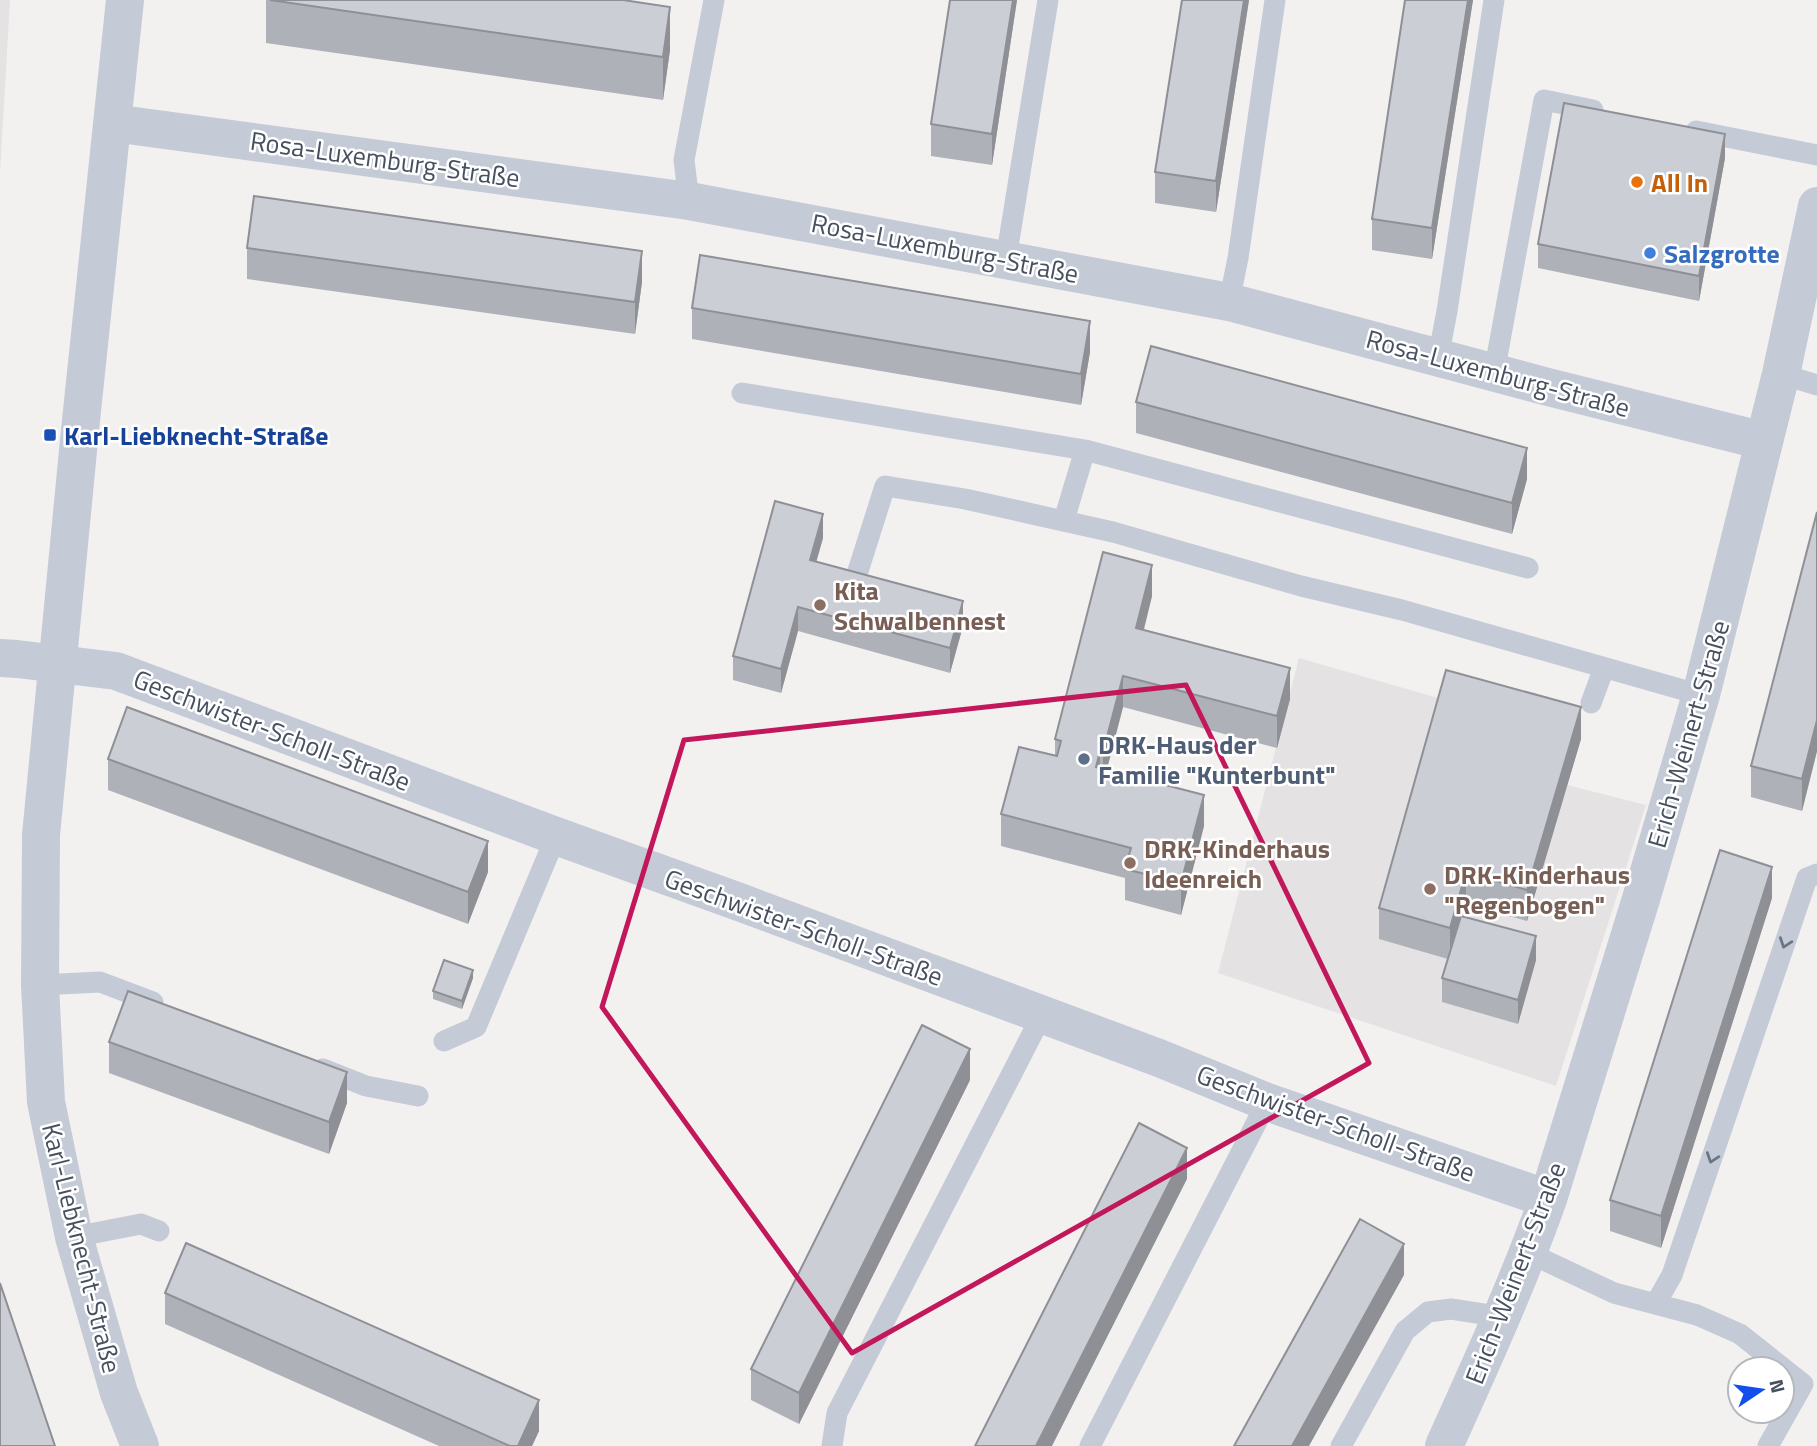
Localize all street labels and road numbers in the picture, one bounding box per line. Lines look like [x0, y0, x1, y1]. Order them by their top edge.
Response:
street label: Rosa-Luxemburg-Straße [248, 121, 522, 197]
street label: Rosa-Luxemburg-Straße [808, 203, 1082, 293]
street label: Rosa-Luxemburg-Straße [1362, 319, 1634, 427]
street label: Erich-Weinert-Straße [1637, 616, 1739, 852]
street label: Geschwister-Scholl-Straße [128, 659, 416, 801]
street label: Geschwister-Scholl-Straße [659, 858, 949, 996]
street label: Geschwister-Scholl-Straße [1191, 1054, 1481, 1192]
street label: Karl-Liebknecht-Straße [32, 1119, 132, 1377]
street label: Erich-Weinert-Straße [1455, 1156, 1575, 1390]

